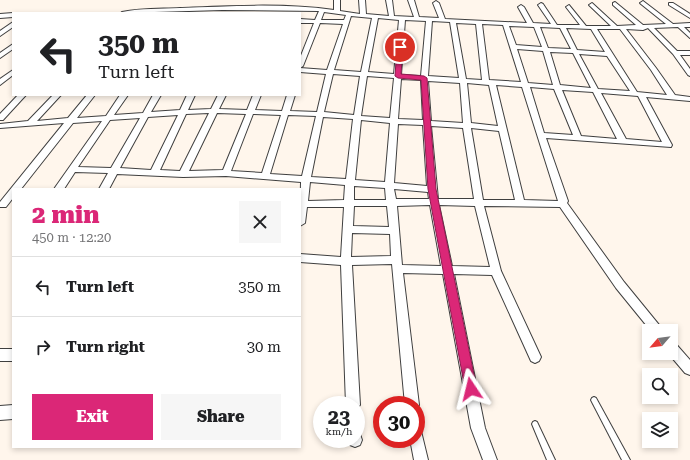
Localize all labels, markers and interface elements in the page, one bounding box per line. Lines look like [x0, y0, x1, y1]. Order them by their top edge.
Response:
text: 350 m [98, 27, 179, 60]
icon: left [32, 28, 84, 80]
pin [383, 30, 417, 64]
icon: arrive [389, 36, 411, 58]
text: Turn left [98, 61, 174, 82]
text: 2 min [32, 201, 99, 229]
button: close [239, 201, 281, 243]
text: 450 m · 12:20 [32, 230, 111, 245]
icon: left [32, 276, 54, 298]
text: Turn left [66, 278, 134, 296]
text: 350 m [238, 278, 281, 296]
north arrow [642, 324, 678, 360]
map controls [642, 324, 678, 448]
icon: right [32, 336, 54, 358]
text: Turn right [66, 338, 145, 356]
text: 30 m [247, 338, 281, 356]
position arrow [450, 368, 492, 410]
button: search [642, 368, 678, 404]
button: Exit [32, 394, 153, 440]
button: Share [161, 394, 281, 440]
speed limit sign: 30 [373, 396, 425, 448]
text: 23 [328, 405, 350, 429]
button: layers [642, 412, 678, 448]
text: km/h [326, 426, 352, 437]

